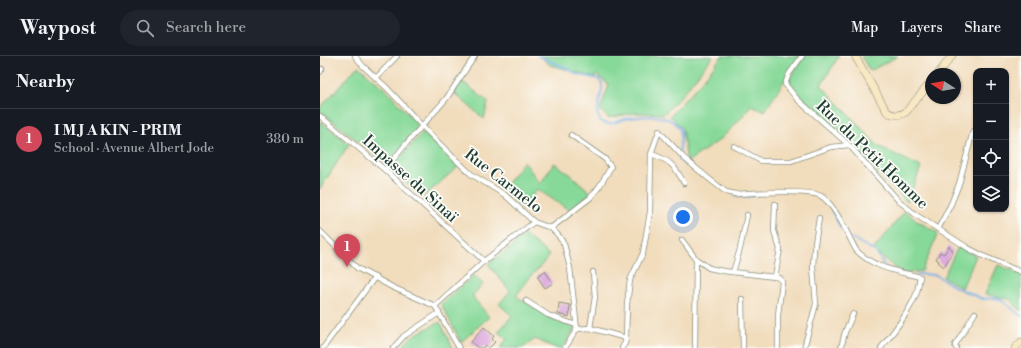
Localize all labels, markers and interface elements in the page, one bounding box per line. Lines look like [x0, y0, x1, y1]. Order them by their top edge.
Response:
search box [120, 10, 400, 46]
text: Waypost [20, 16, 96, 40]
icon: search [134, 17, 156, 39]
text: Search here [166, 18, 246, 37]
text: Map [851, 19, 878, 37]
text: Layers [900, 19, 943, 37]
text: Share [965, 19, 1001, 37]
north arrow [925, 68, 961, 104]
map controls [973, 68, 1009, 212]
button: + [973, 68, 1009, 104]
text: Nearby [16, 71, 75, 93]
street label: Rue du Petit Homme [812, 96, 933, 214]
button: − [973, 104, 1009, 140]
text: I M J A KIN - PRIM [54, 121, 182, 140]
text: 1 [26, 131, 32, 147]
text: 380 m [266, 131, 304, 147]
street label: Impasse du Sinaï [358, 131, 463, 227]
text: School · Avenue Albert Jode [54, 140, 214, 156]
button: locate [973, 140, 1009, 176]
street label: Rue Carmelo [460, 144, 546, 218]
button: layers [973, 176, 1009, 212]
your location [673, 207, 693, 227]
pin: 1 [334, 234, 360, 267]

